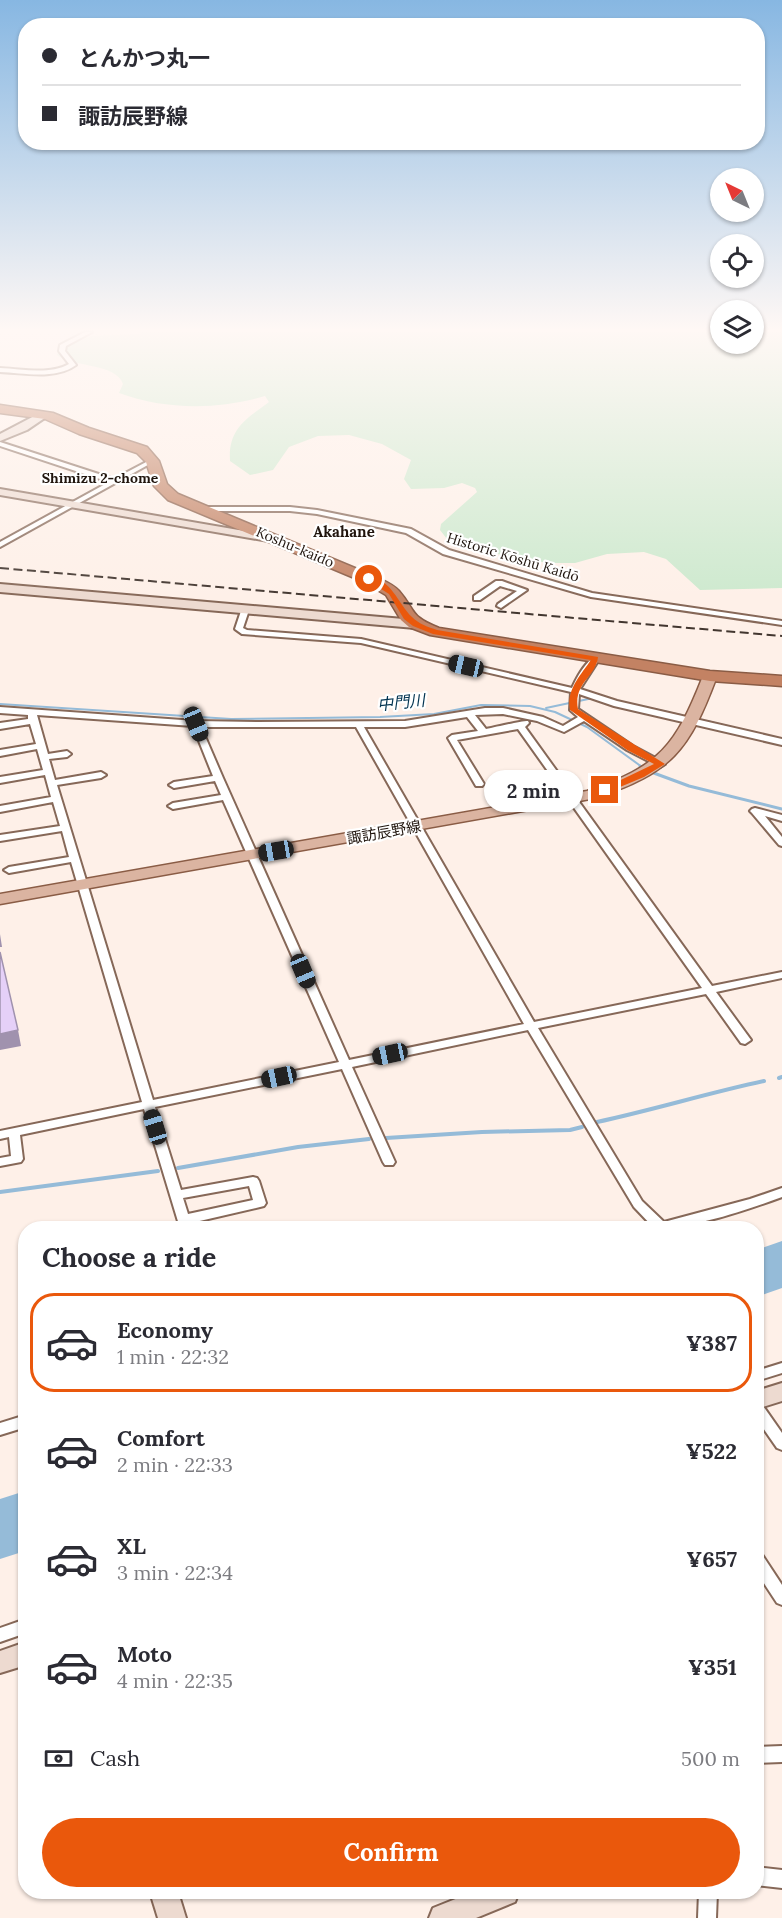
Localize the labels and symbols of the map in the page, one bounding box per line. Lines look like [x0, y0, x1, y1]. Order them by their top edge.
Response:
north arrow [710, 168, 764, 222]
district label: Shimizu 2-chome [42, 469, 159, 487]
district label: Akahane [313, 522, 375, 541]
street label: Koshu-kaido [253, 523, 337, 571]
street label: Historic Kōshū Kaidō [445, 528, 581, 586]
route start [355, 565, 382, 592]
car [446, 653, 486, 679]
water label: 中門川 [376, 689, 428, 714]
car [181, 704, 211, 744]
callout: 2 min [485, 769, 584, 811]
route end [591, 776, 618, 803]
street label: 諏訪辰野線 [345, 816, 423, 848]
car [257, 839, 295, 863]
car [288, 951, 318, 991]
car [371, 1041, 409, 1067]
car [260, 1064, 298, 1090]
car [141, 1107, 169, 1147]

